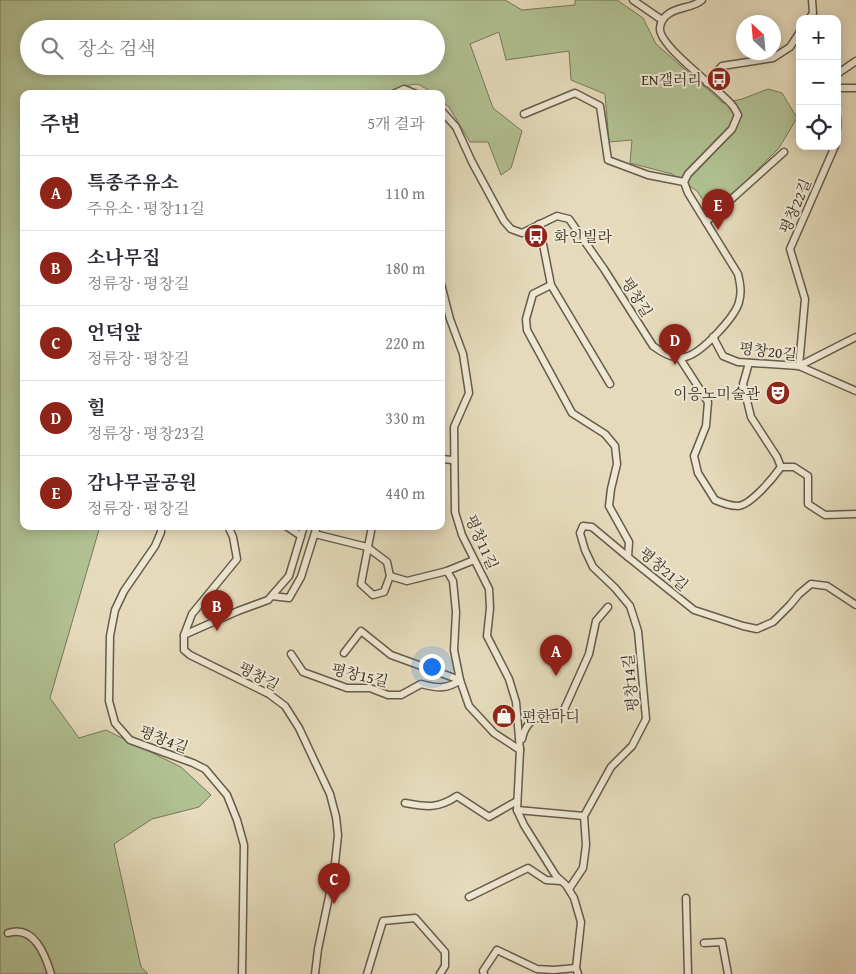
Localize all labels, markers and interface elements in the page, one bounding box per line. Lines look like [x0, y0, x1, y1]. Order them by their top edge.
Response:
north arrow [736, 15, 781, 60]
map controls [796, 15, 841, 150]
button: + [796, 15, 841, 60]
search box [20, 20, 445, 75]
icon: search [38, 34, 66, 62]
text: 장소 검색 [78, 34, 156, 62]
button: − [796, 60, 841, 105]
bus stop icon: EN갤러리 [706, 66, 732, 92]
place label: EN갤러리 [641, 69, 702, 90]
button: locate [796, 105, 841, 150]
text: 주변 [40, 108, 81, 139]
text: 5개 결과 [367, 111, 425, 135]
text: 특종주유소 [87, 168, 179, 196]
street label: 평창22길 [774, 175, 816, 237]
text: A [51, 181, 61, 205]
text: 110 m [385, 181, 425, 205]
pin: E [702, 189, 734, 230]
text: 주유소 · 평창11길 [87, 196, 205, 220]
bus stop icon: 화인빌라 [523, 223, 549, 249]
place label: 화인빌라 [554, 226, 612, 247]
text: 소나무집 [87, 243, 160, 271]
text: B [51, 256, 61, 280]
text: 180 m [385, 256, 425, 280]
text: 정류장 · 평창길 [87, 271, 189, 295]
street label: 평창길 [617, 273, 657, 321]
text: 언덕앞 [87, 318, 142, 346]
pin: D [659, 324, 691, 365]
text: C [51, 331, 61, 355]
text: 220 m [385, 331, 425, 355]
street label: 평창20길 [738, 337, 798, 365]
text: 정류장 · 평창길 [87, 346, 189, 370]
theatre icon: 이응노미술관 [765, 380, 791, 406]
place label: 이응노미술관 [673, 383, 760, 404]
text: 힐 [87, 393, 105, 421]
text: D [51, 406, 61, 430]
text: 330 m [385, 406, 425, 430]
text: 정류장 · 평창23길 [87, 421, 205, 445]
text: 감나무골공원 [87, 468, 197, 496]
text: E [52, 481, 60, 505]
text: 440 m [385, 481, 425, 505]
text: 정류장 · 평창길 [87, 496, 189, 520]
street label: 평창11길 [461, 511, 503, 573]
street label: 평창21길 [635, 542, 693, 596]
pin: B [201, 590, 233, 631]
pin: A [540, 635, 572, 676]
street label: 평창14길 [617, 653, 643, 713]
your location [419, 654, 445, 680]
street label: 평창길 [235, 657, 283, 695]
street label: 평창15길 [329, 658, 391, 692]
shop icon: 편한마디 [491, 703, 517, 729]
place label: 편한마디 [522, 706, 580, 727]
street label: 평창4길 [137, 720, 191, 758]
pin: C [318, 863, 350, 904]

